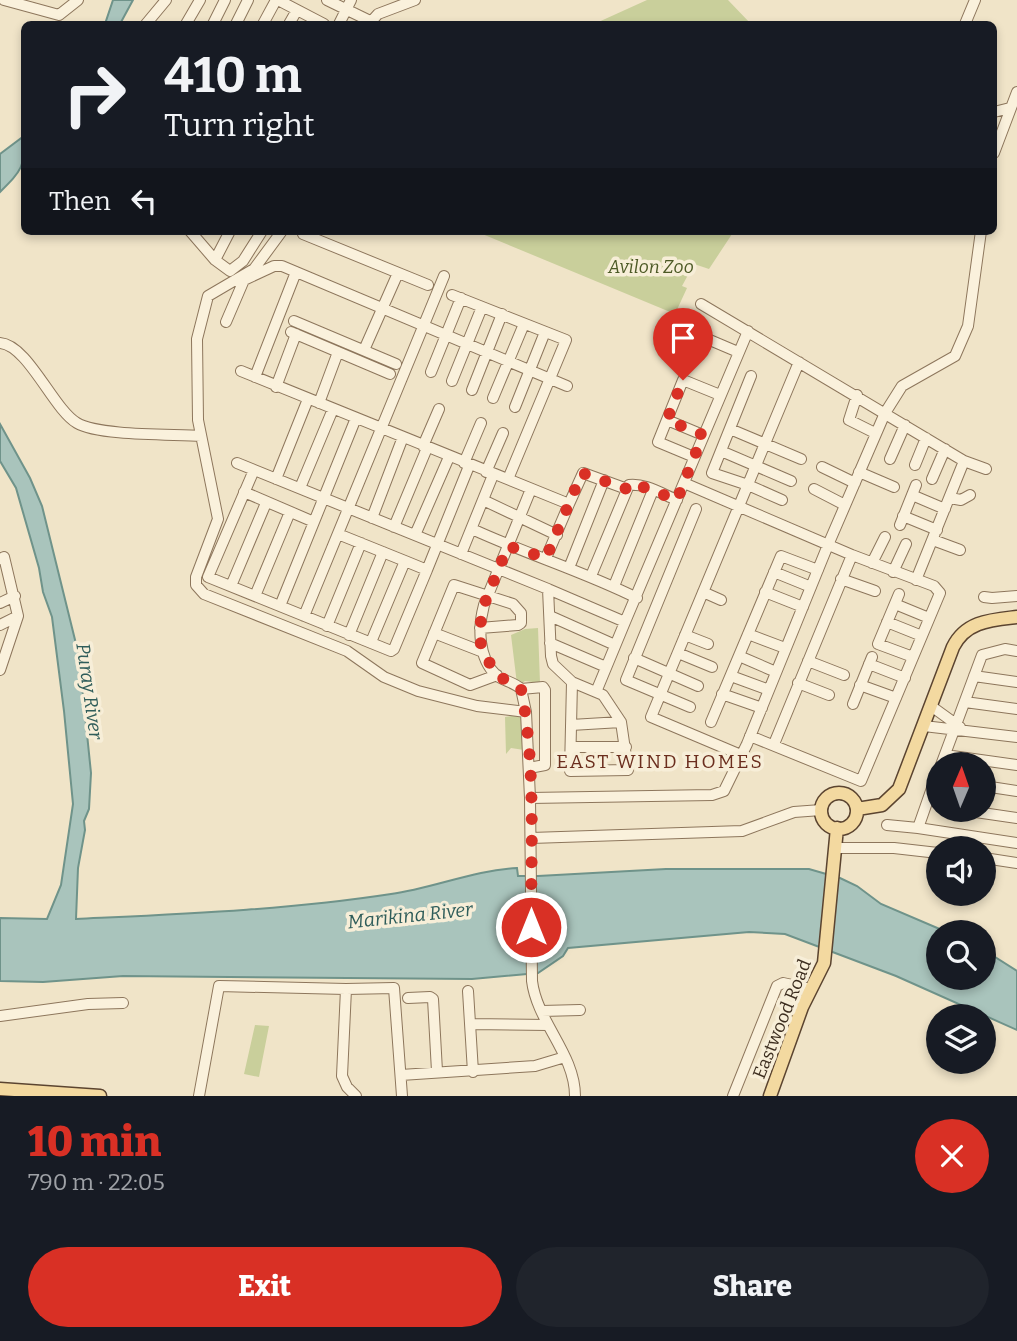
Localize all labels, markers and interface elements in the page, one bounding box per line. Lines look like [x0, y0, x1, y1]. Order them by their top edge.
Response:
text: 410 m [164, 46, 302, 105]
icon: right [49, 49, 140, 140]
text: Turn right [164, 106, 315, 144]
icon: left [125, 182, 163, 220]
text: Then [49, 186, 111, 217]
park label: Avilon Zoo [607, 256, 694, 278]
pin [653, 308, 713, 380]
icon: arrive [664, 319, 702, 357]
water label: Puray River [71, 641, 108, 742]
district label: EAST WIND HOMES [556, 750, 764, 773]
north arrow [926, 752, 996, 822]
map controls [926, 752, 996, 1074]
button: sound [926, 836, 996, 906]
position arrow [494, 890, 568, 964]
water label: Marikina River [346, 897, 475, 933]
button: search [926, 920, 996, 990]
street label: Eastwood Road [748, 956, 816, 1082]
button: layers [926, 1004, 996, 1074]
text: 10 min [28, 1117, 161, 1167]
button: close [915, 1119, 989, 1193]
text: 790 m · 22:05 [28, 1168, 165, 1196]
button: Exit [28, 1247, 502, 1327]
button: Share [516, 1247, 989, 1327]

